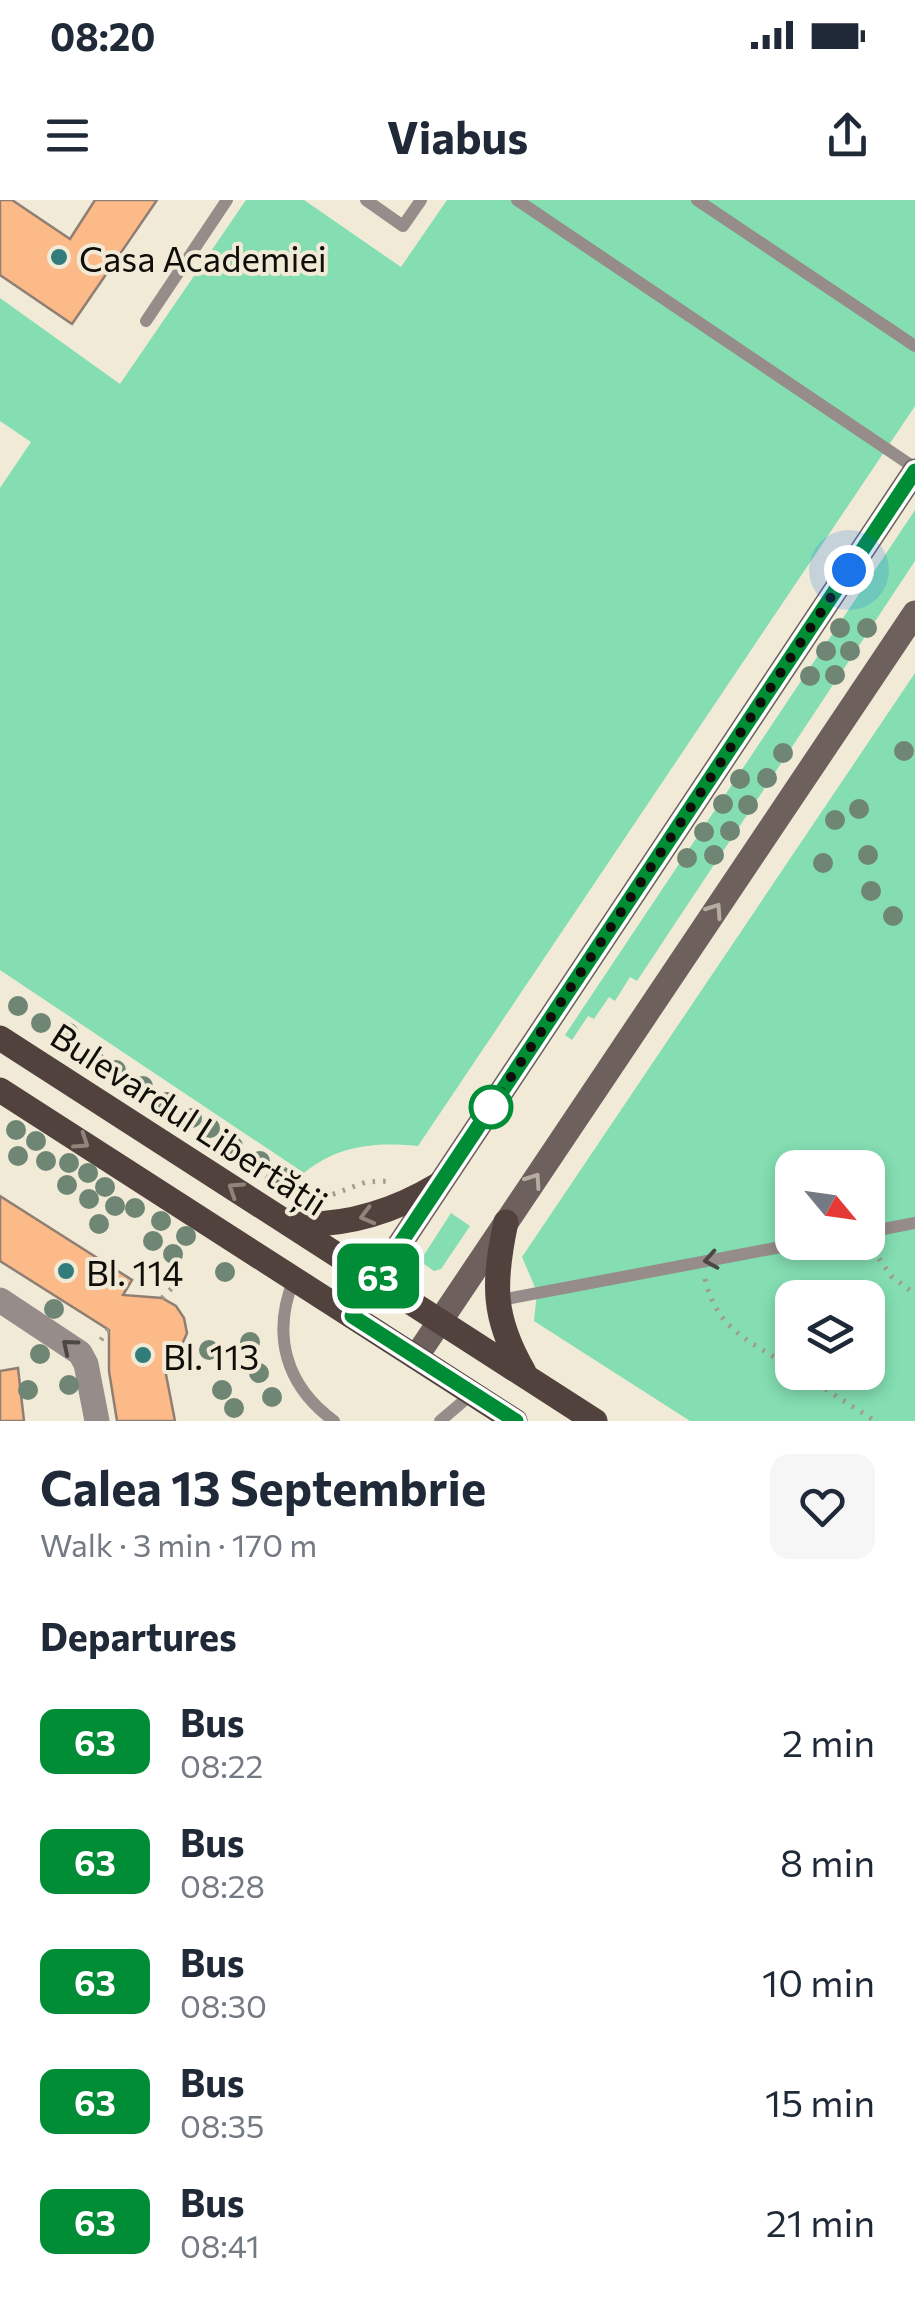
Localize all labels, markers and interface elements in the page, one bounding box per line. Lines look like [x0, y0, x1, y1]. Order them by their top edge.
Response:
text: 08:20 [50, 12, 155, 59]
icon: menu [40, 108, 95, 163]
text: Viabus [387, 108, 528, 163]
icon: share [820, 108, 875, 163]
place label: Casa Academiei [79, 236, 327, 279]
marker: Casa Academiei [48, 246, 70, 268]
your location [824, 545, 874, 595]
one-way arrow [703, 903, 721, 922]
street label: Bulevardul Libertății [42, 1013, 336, 1226]
unlabelled marker [470, 1086, 512, 1128]
one-way arrow [71, 1130, 89, 1149]
north arrow [775, 1150, 885, 1260]
map controls [775, 1150, 885, 1390]
one-way arrow [522, 1173, 540, 1192]
one-way arrow [228, 1182, 246, 1201]
one-way arrow [359, 1204, 376, 1225]
line badge: 63 [333, 1244, 423, 1308]
one-way arrow [703, 1249, 720, 1270]
place label: Bl. 114 [86, 1250, 183, 1293]
text: 63 [357, 1255, 399, 1298]
marker: Bl. 114 [55, 1260, 77, 1282]
button: layers [775, 1280, 885, 1390]
place label: Bl. 113 [163, 1334, 259, 1377]
one-way arrow [62, 1340, 80, 1358]
marker: Bl. 113 [132, 1344, 154, 1366]
button: heart [770, 1454, 875, 1559]
text: Calea 13 Septembrie [40, 1457, 486, 1516]
text: Walk · 3 min · 170 m [40, 1524, 317, 1564]
text: Departures [40, 1612, 237, 1659]
text: Bus [180, 1698, 245, 1745]
text: 2 min [782, 1718, 875, 1765]
text: 63 [74, 1720, 116, 1763]
text: 08:22 [180, 1745, 263, 1785]
text: Bus [180, 1818, 245, 1865]
text: 8 min [780, 1838, 875, 1885]
text: 63 [74, 1840, 116, 1883]
text: 08:28 [180, 1865, 265, 1905]
text: Bus [180, 1938, 245, 1985]
text: 10 min [762, 1958, 875, 2005]
text: 63 [74, 1960, 116, 2003]
text: 08:30 [180, 1985, 267, 2025]
text: Bus [180, 2058, 245, 2105]
text: 15 min [765, 2078, 875, 2125]
text: 63 [74, 2080, 116, 2123]
text: 08:35 [180, 2105, 265, 2145]
text: Bus [180, 2178, 245, 2225]
text: 21 min [766, 2198, 875, 2245]
text: 63 [74, 2200, 116, 2243]
text: 08:41 [180, 2225, 260, 2265]

